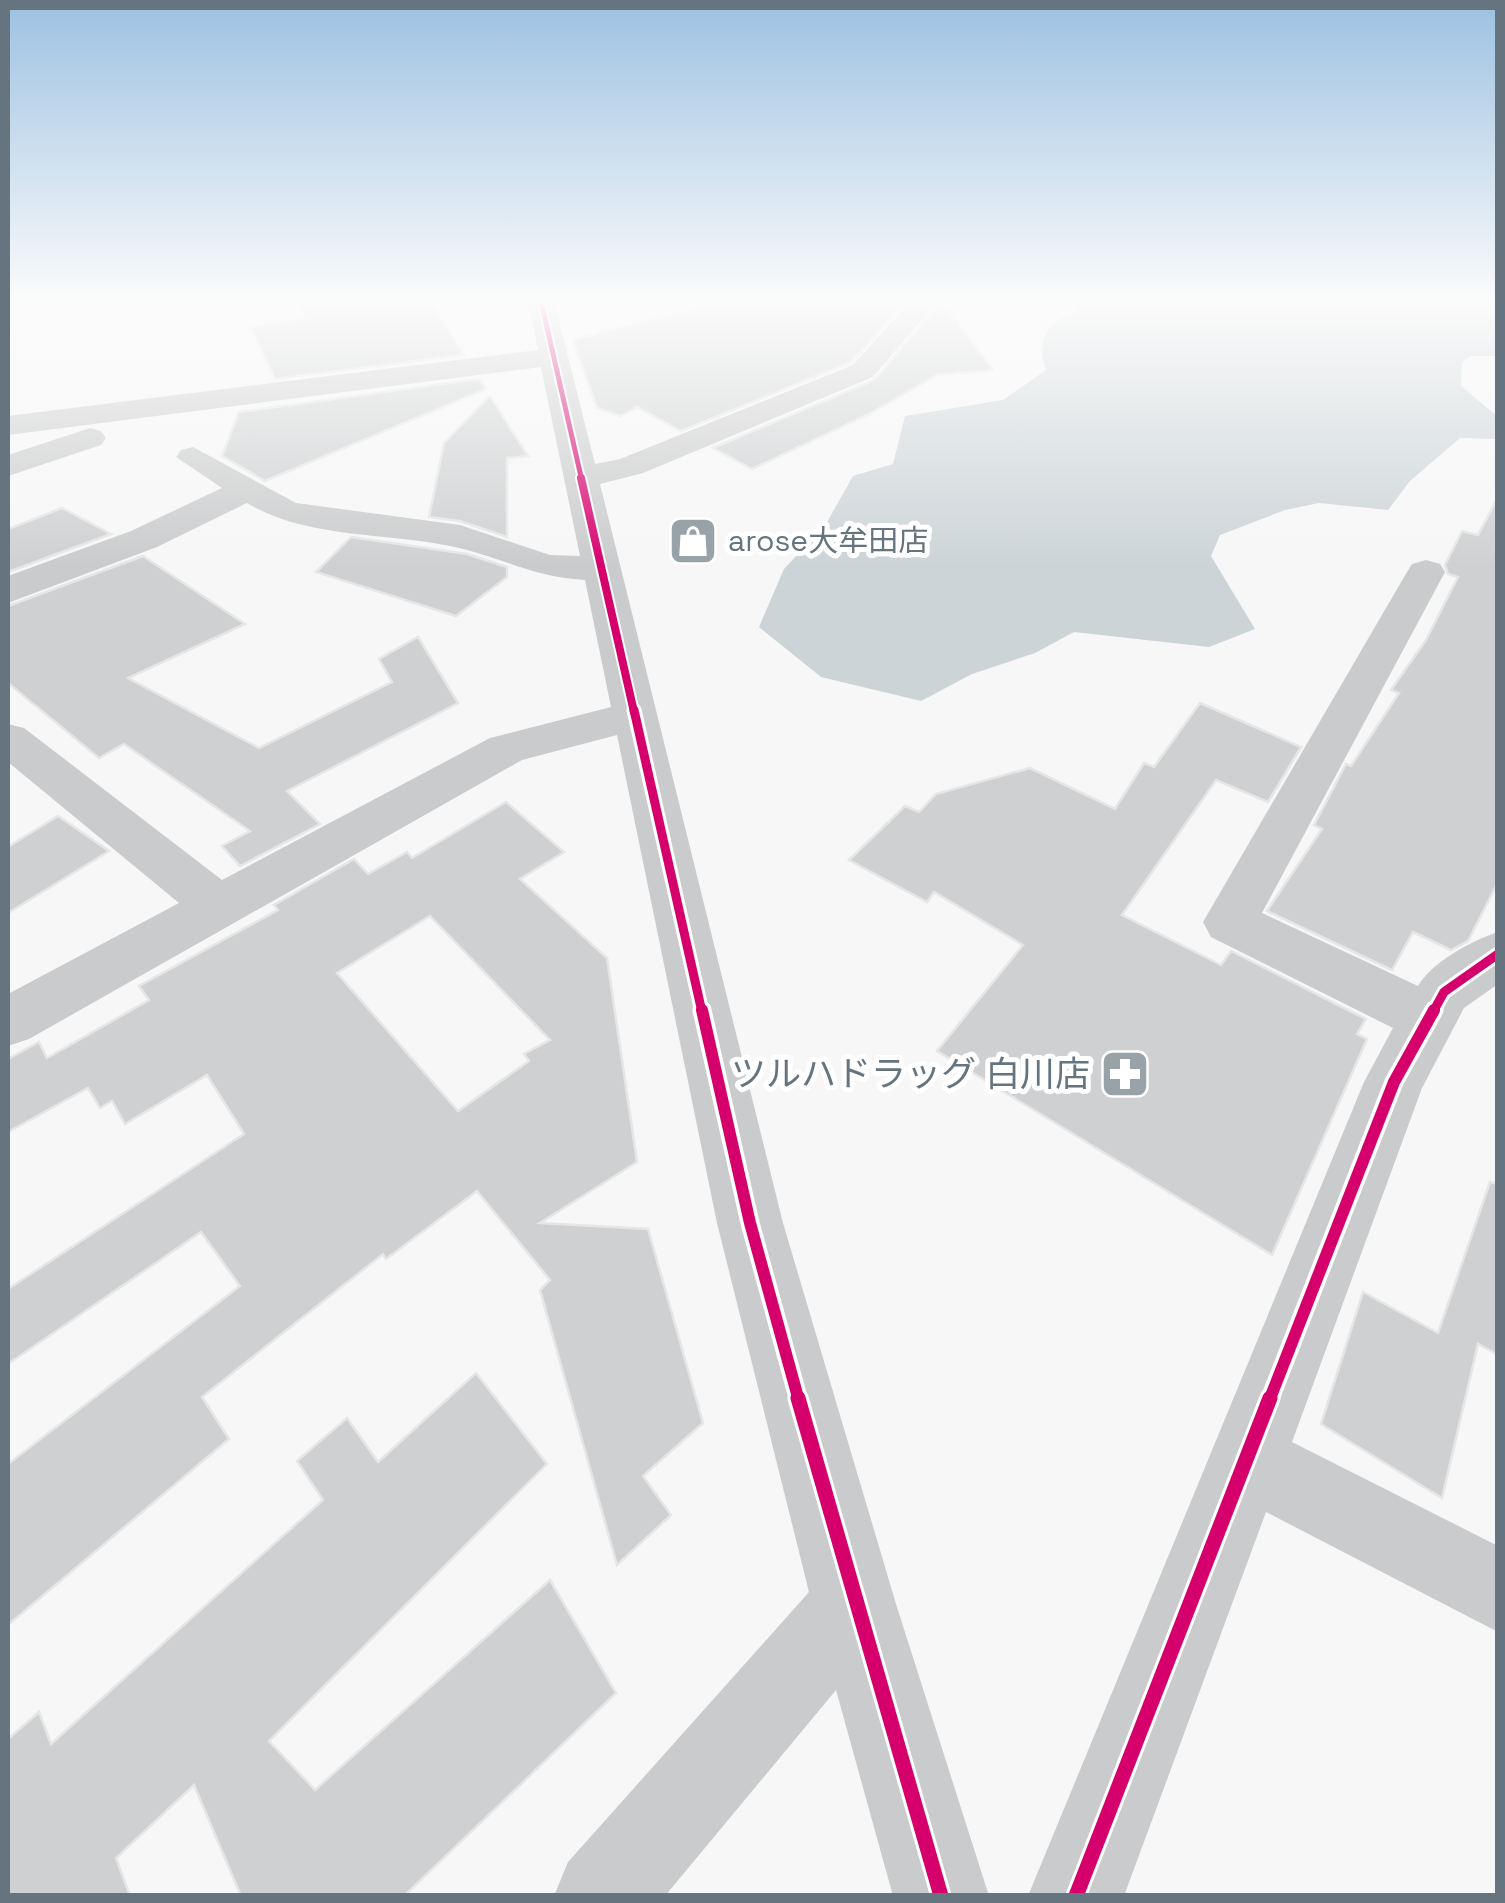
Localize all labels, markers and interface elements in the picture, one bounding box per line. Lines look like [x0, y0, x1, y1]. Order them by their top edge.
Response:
shop icon: arose大牟田店 [667, 515, 719, 567]
place label: arose大牟田店 [728, 521, 928, 560]
pharmacy icon: ツルハドラッグ 白川店 [1099, 1048, 1151, 1100]
place label: ツルハドラッグ 白川店 [731, 1052, 1090, 1096]

